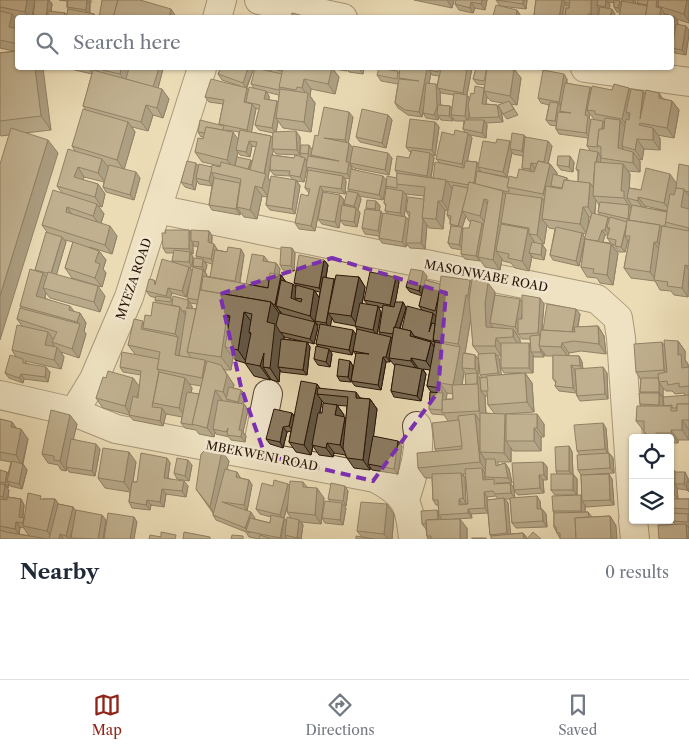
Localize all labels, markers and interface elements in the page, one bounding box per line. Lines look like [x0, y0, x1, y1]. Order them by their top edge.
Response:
search box [15, 15, 674, 70]
icon: search [33, 29, 61, 57]
text: Search here [73, 31, 181, 54]
street label: MYEZA ROAD [113, 236, 155, 322]
street label: MASONWABE ROAD [423, 256, 550, 295]
map controls [629, 434, 674, 524]
button: locate [629, 434, 674, 479]
street label: MBEKWENI ROAD [205, 437, 320, 474]
button: layers [629, 479, 674, 524]
text: Nearby [20, 559, 99, 584]
text: 0 results [605, 562, 669, 582]
tab: Map [92, 691, 122, 739]
tab: Directions [305, 691, 375, 739]
tab: Saved [558, 691, 597, 739]

